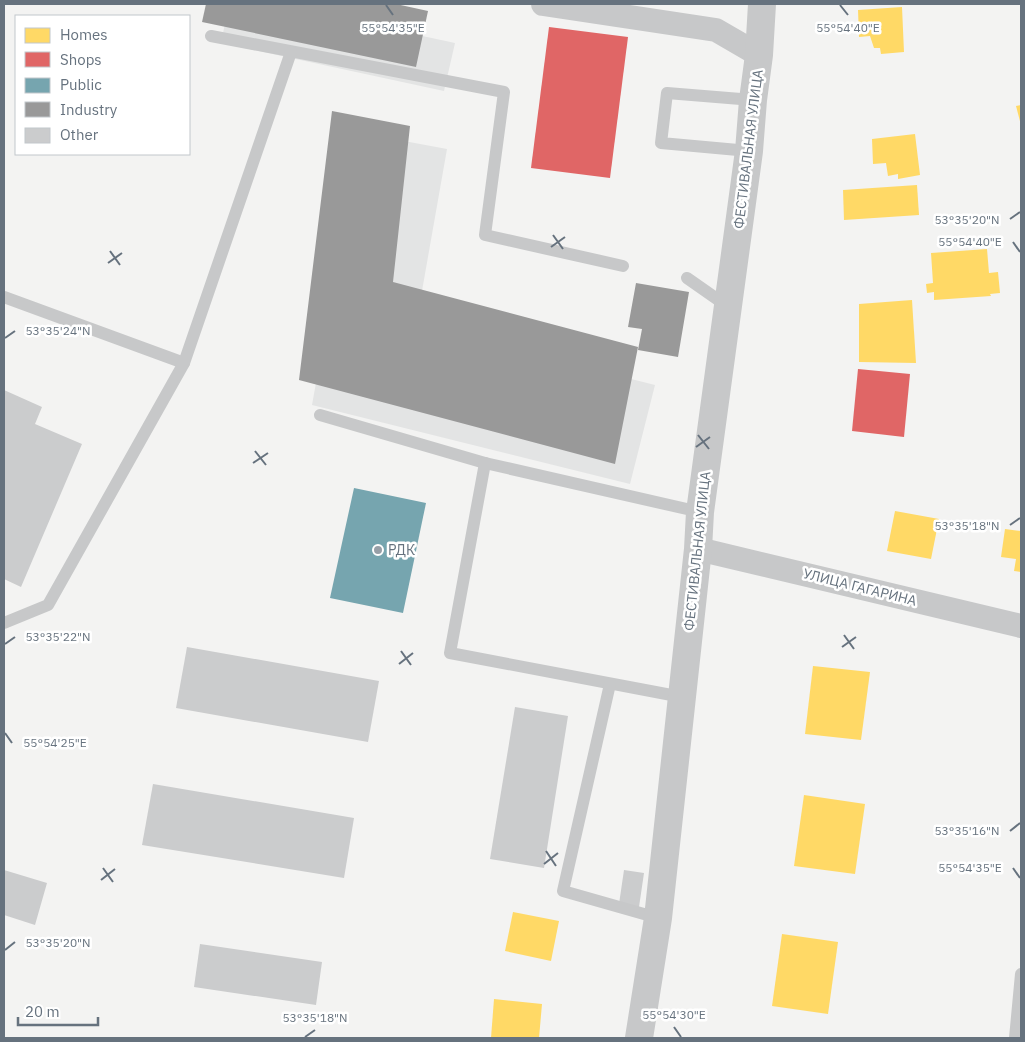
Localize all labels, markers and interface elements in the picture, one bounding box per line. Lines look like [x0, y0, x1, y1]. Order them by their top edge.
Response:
legend [15, 15, 190, 155]
text: 55°54'35"E [361, 20, 425, 35]
text: 55°54'40"E [816, 20, 880, 35]
text: Homes [60, 25, 108, 44]
text: Shops [60, 50, 102, 69]
street label: ФЕСТИВАЛЬНАЯ УЛИЦА [729, 68, 767, 230]
text: Public [60, 75, 102, 94]
text: Industry [60, 100, 118, 119]
text: Other [60, 125, 99, 144]
text: 53°35'20"N [934, 212, 1000, 227]
text: 55°54'40"E [938, 234, 1002, 249]
text: 53°35'24"N [25, 323, 91, 338]
street label: ФЕСТИВАЛЬНАЯ УЛИЦА [680, 470, 714, 632]
text: 53°35'18"N [934, 518, 1000, 533]
place label: РДК [388, 541, 415, 559]
marker: РДК [372, 544, 384, 556]
street label: УЛИЦА ГАГАРИНА [801, 564, 919, 610]
text: 53°35'22"N [25, 629, 91, 644]
text: 55°54'25"E [23, 735, 87, 750]
text: 53°35'16"N [934, 823, 1000, 838]
text: 55°54'35"E [938, 860, 1002, 875]
text: 53°35'20"N [25, 935, 91, 950]
scale bar [18, 994, 98, 1026]
text: 20 m [25, 1002, 60, 1021]
text: 55°54'30"E [642, 1007, 706, 1022]
text: 53°35'18"N [282, 1010, 348, 1025]

